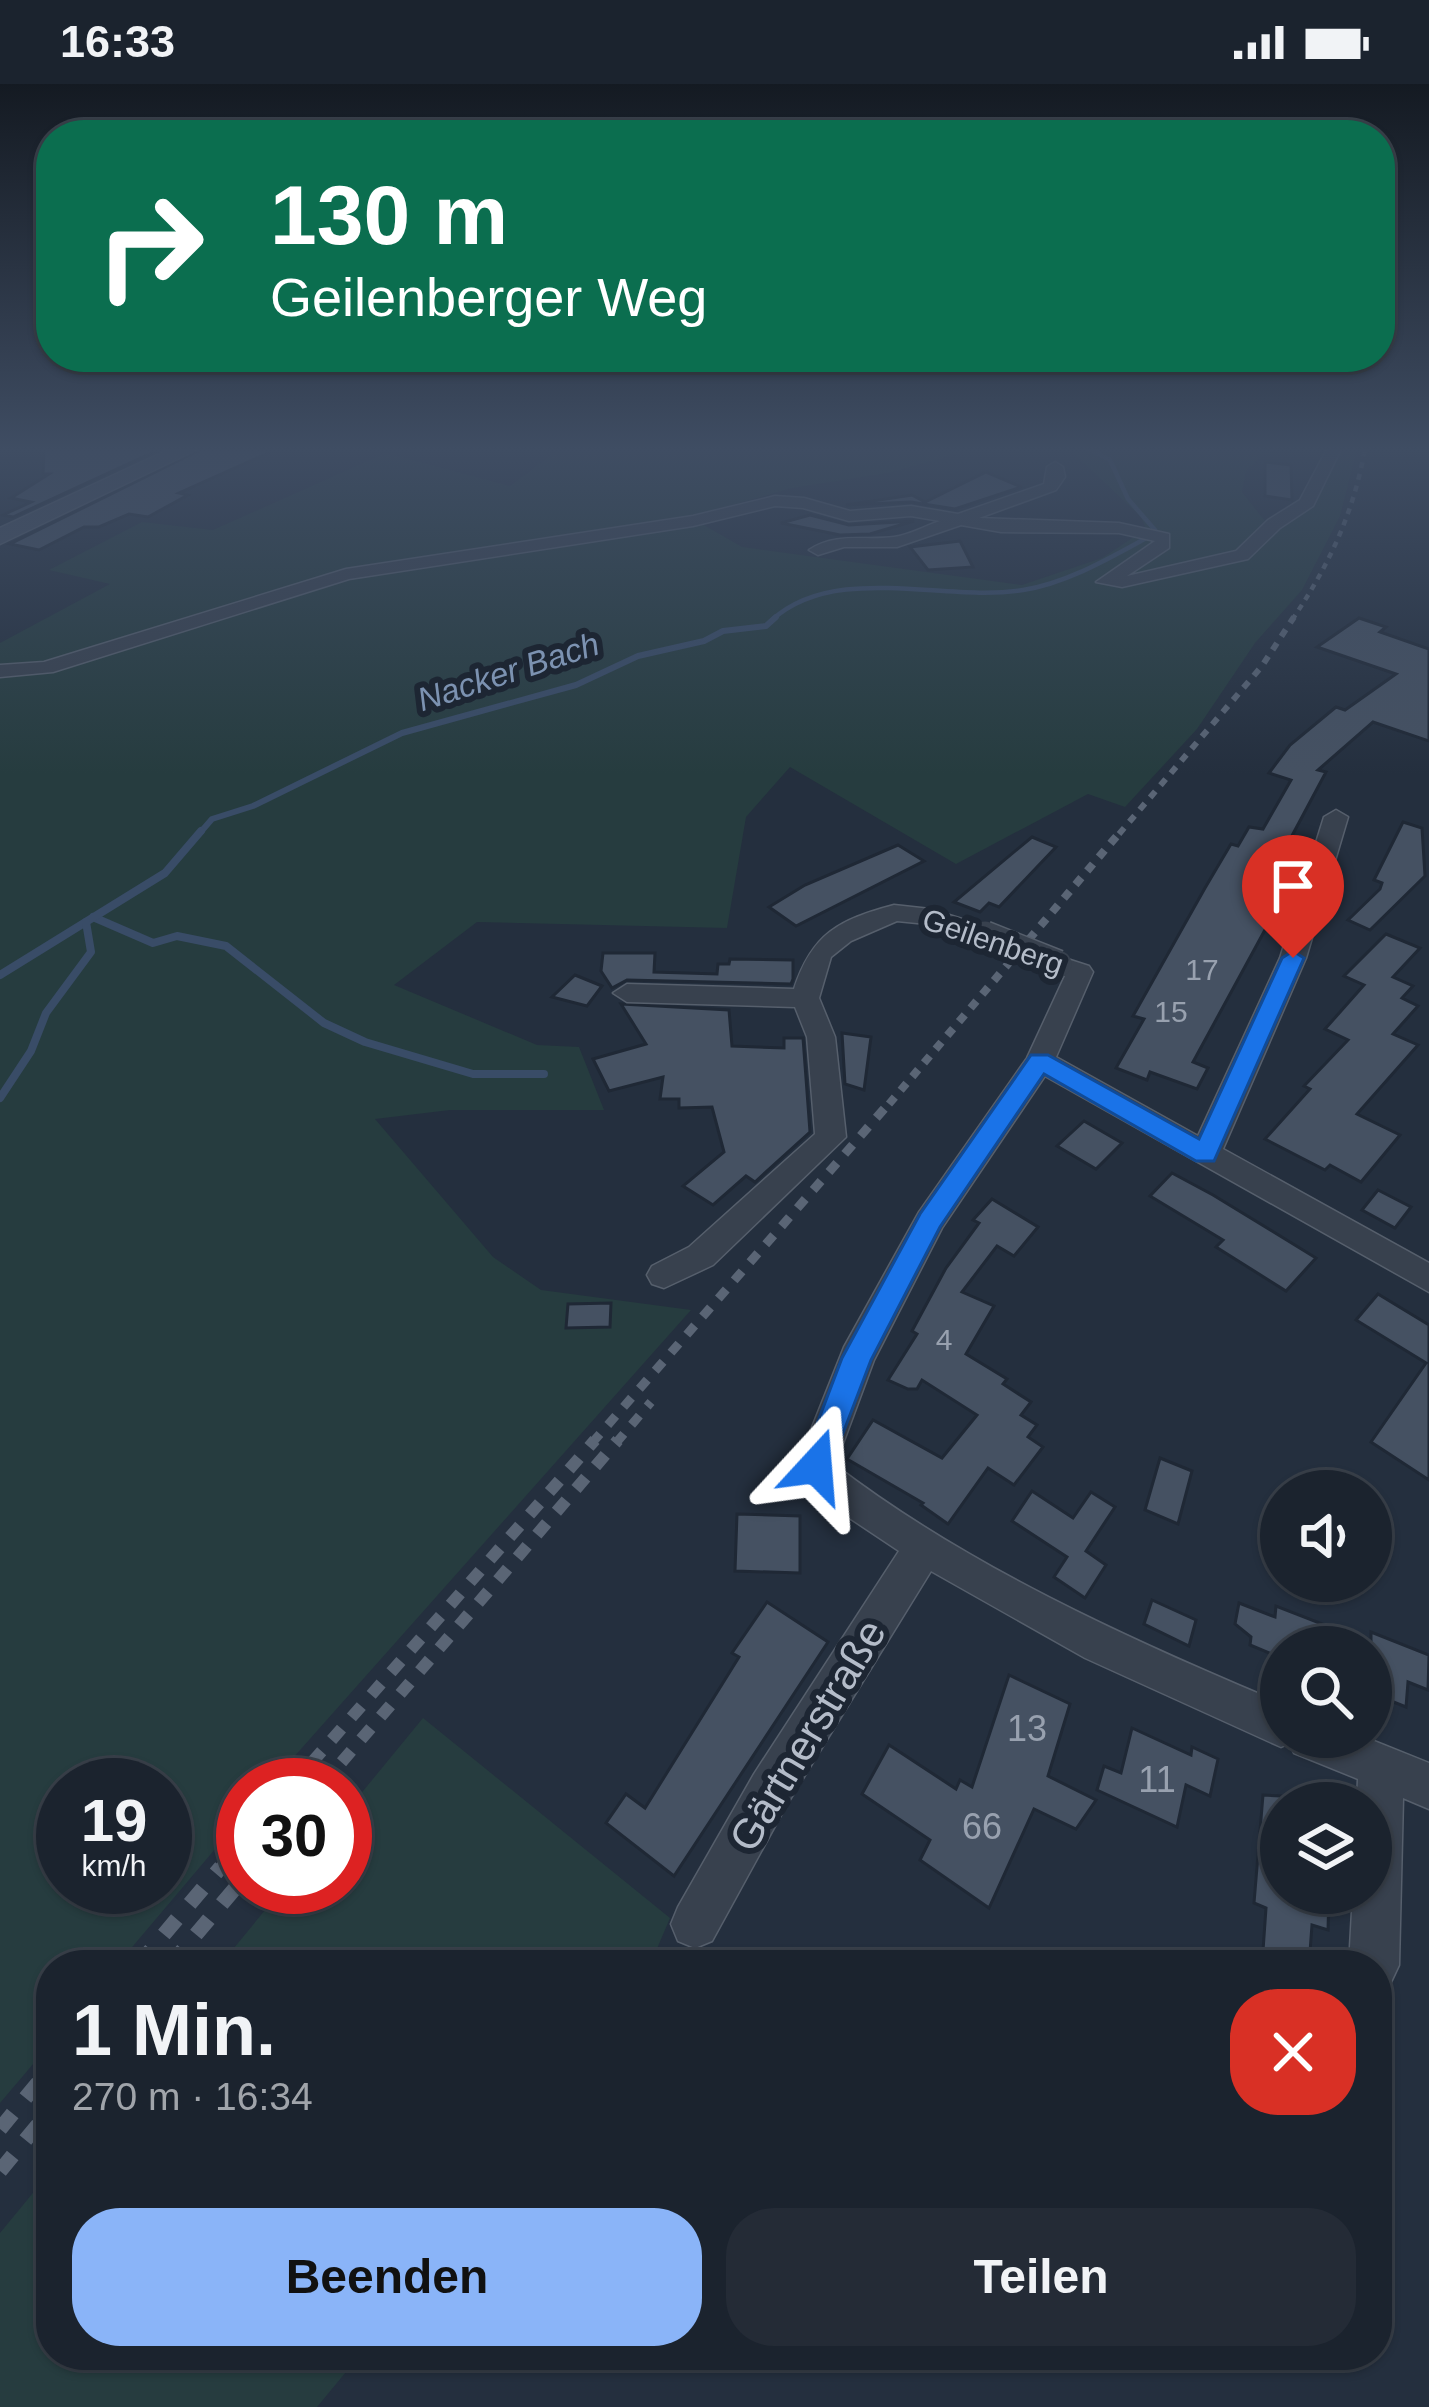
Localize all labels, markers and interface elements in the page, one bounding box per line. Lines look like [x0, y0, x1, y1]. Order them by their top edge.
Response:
text: 16:33 [60, 16, 175, 67]
icon: right [72, 168, 228, 324]
text: 130 m [270, 168, 508, 262]
text: Geilenberger Weg [270, 267, 707, 327]
water label: Nacker Bach [413, 625, 604, 718]
pin [1242, 835, 1344, 958]
icon: arrive [1260, 853, 1326, 919]
street label: Geilenberg [918, 902, 1068, 981]
house number: 17 [1185, 953, 1219, 986]
house number: 15 [1154, 995, 1188, 1028]
house number: 4 [936, 1323, 952, 1356]
position arrow [753, 1403, 879, 1529]
map controls [1260, 1470, 1392, 1914]
button: sound [1260, 1470, 1392, 1602]
street label: Gärtnerstraße [720, 1611, 895, 1859]
button: search [1260, 1626, 1392, 1758]
house number: 13 [1007, 1708, 1047, 1749]
speed limit sign: 30 [216, 1758, 372, 1914]
house number: 11 [1138, 1759, 1176, 1800]
button: layers [1260, 1782, 1392, 1914]
text: 19 [81, 1787, 147, 1854]
house number: 66 [962, 1806, 1002, 1847]
text: km/h [81, 1849, 147, 1882]
button: close [1230, 1989, 1356, 2115]
text: 1 Min. [72, 1990, 276, 2070]
text: 270 m · 16:34 [72, 2075, 313, 2118]
button: Beenden [72, 2208, 702, 2346]
button: Teilen [726, 2208, 1356, 2346]

